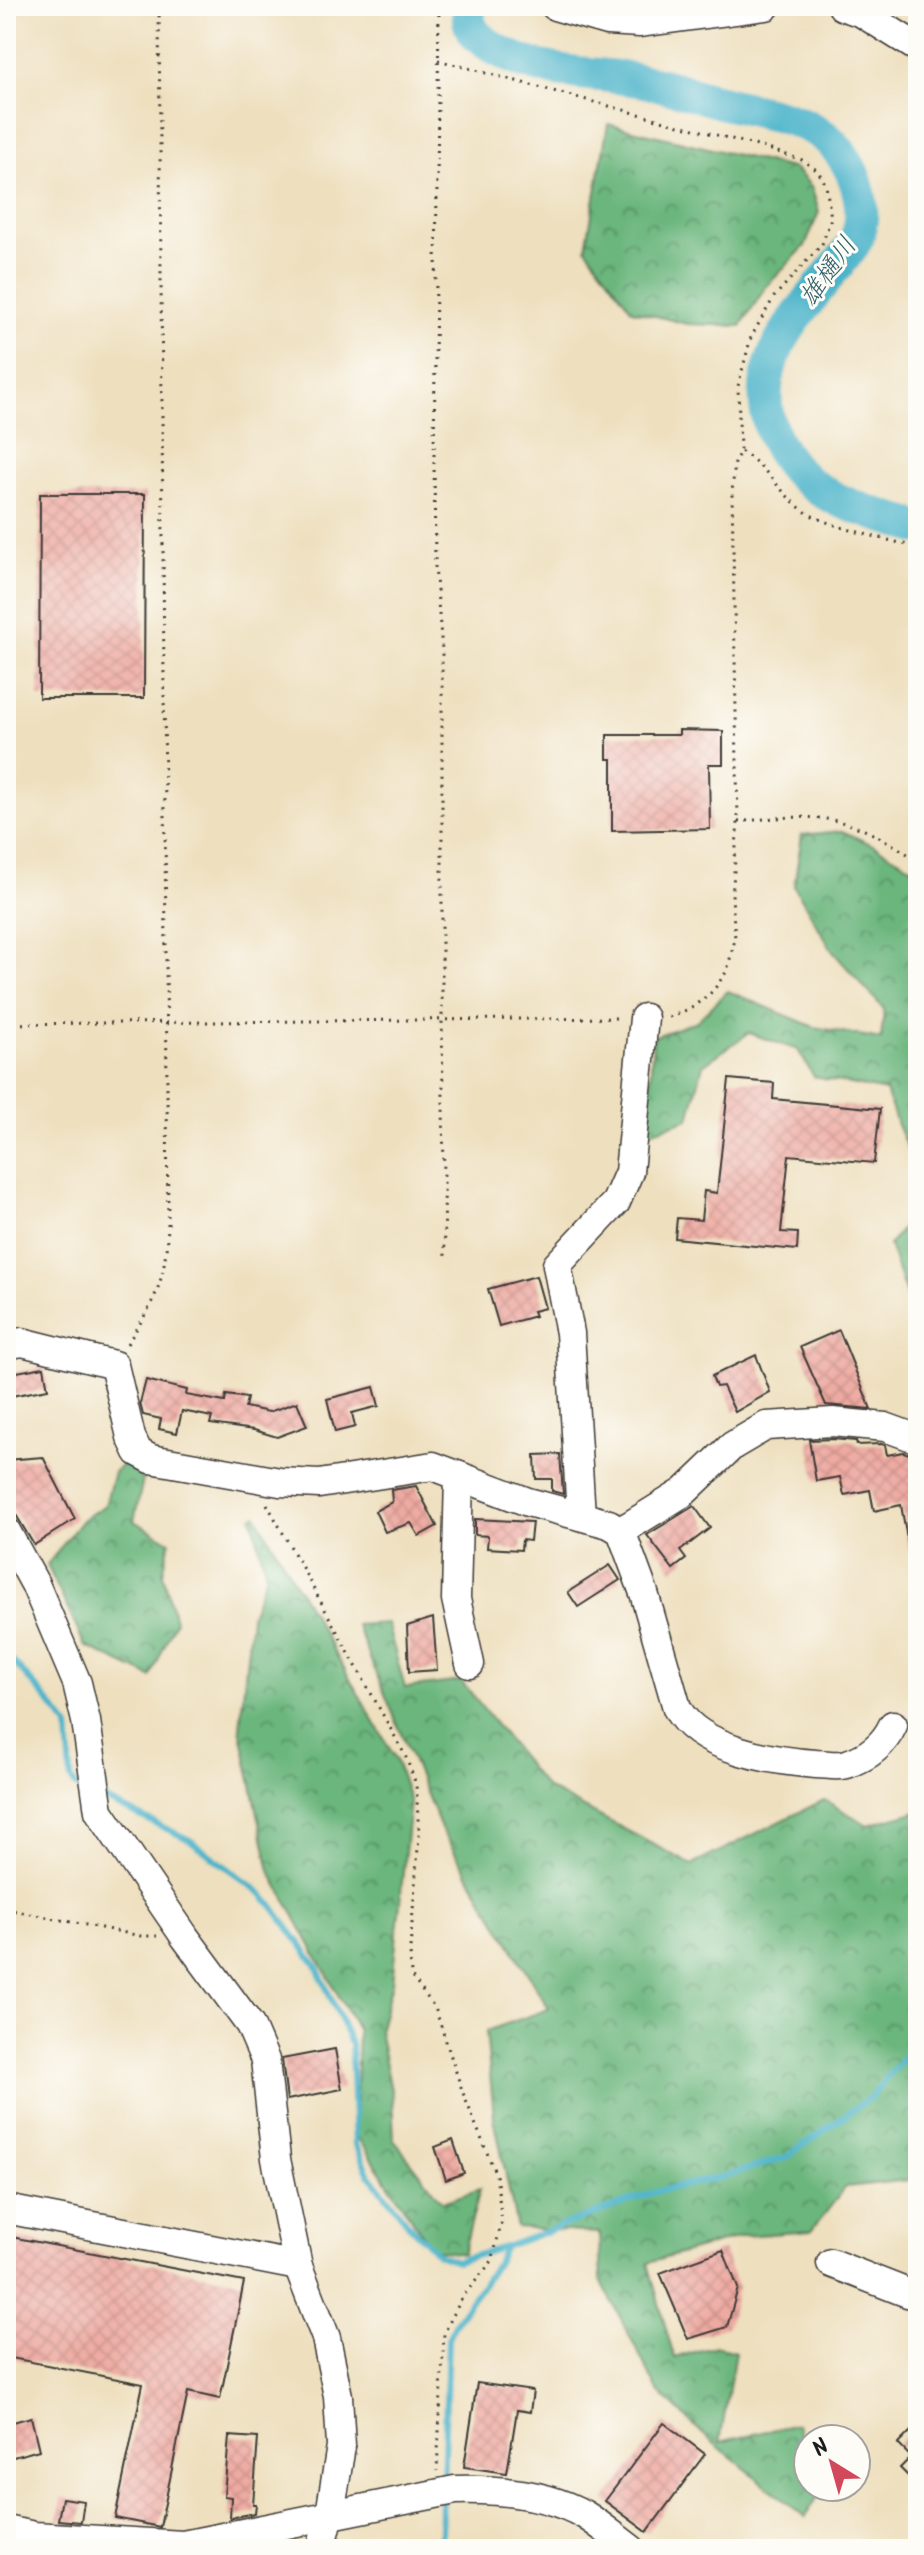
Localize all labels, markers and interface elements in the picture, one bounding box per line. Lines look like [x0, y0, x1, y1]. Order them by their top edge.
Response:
water label: 雄樋川 [789, 228, 869, 316]
north arrow [792, 2423, 872, 2503]
text: N [805, 2431, 838, 2467]

